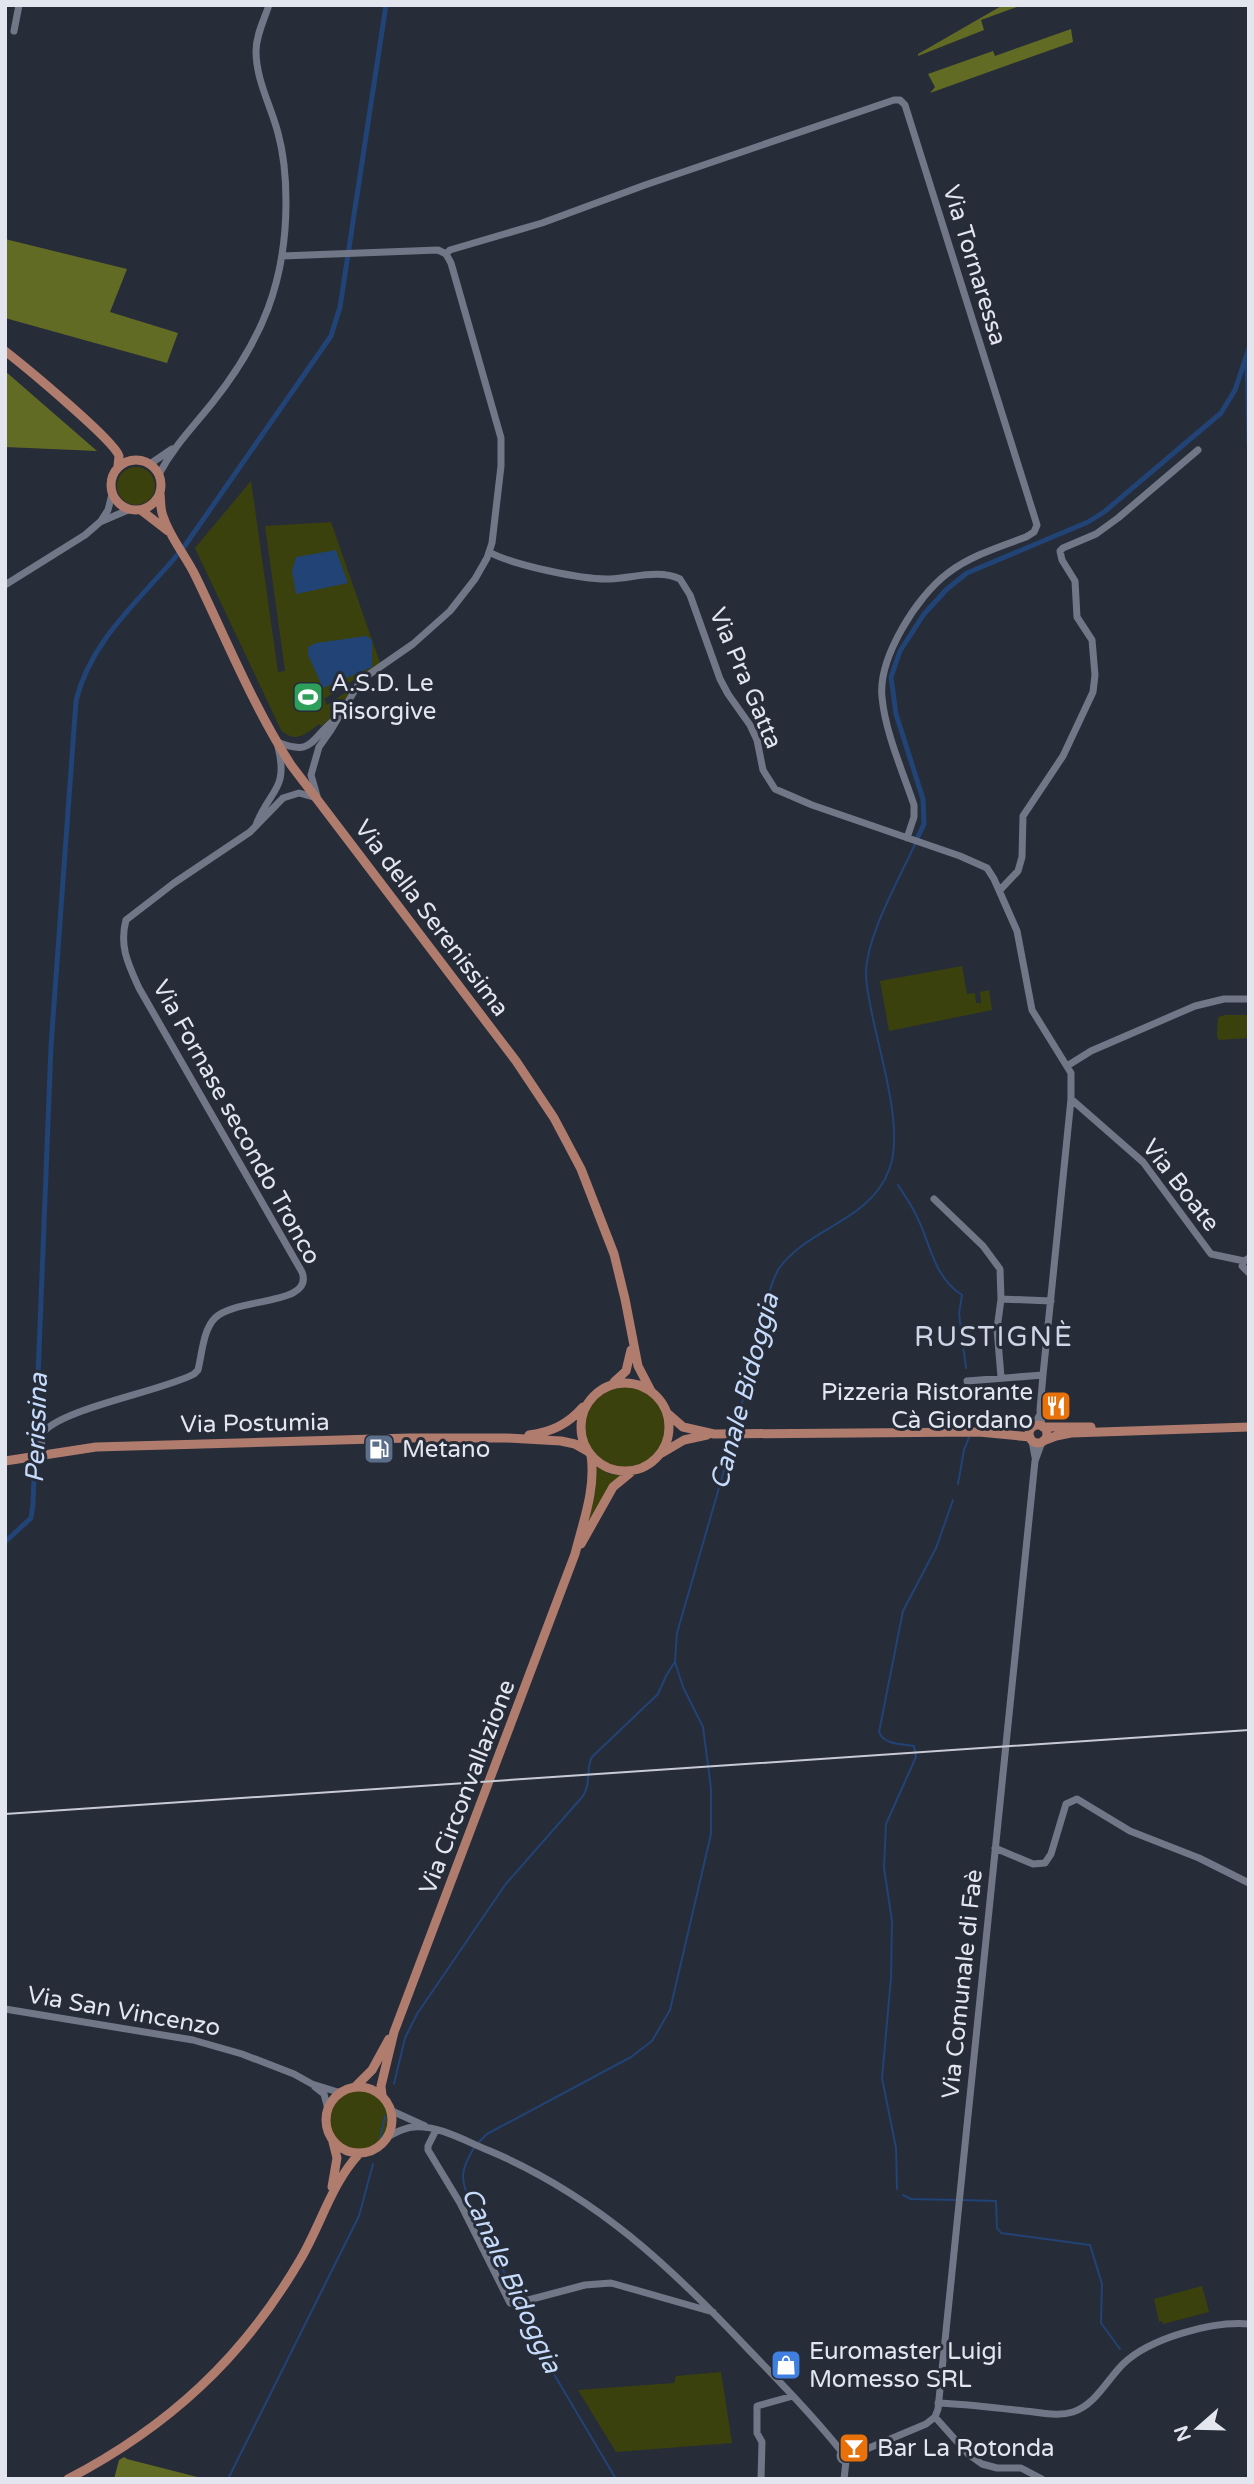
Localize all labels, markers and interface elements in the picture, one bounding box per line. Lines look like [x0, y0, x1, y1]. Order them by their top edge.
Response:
street label: Via Tornaressa [936, 182, 1013, 349]
street label: Via Pra Gatta [703, 603, 788, 753]
place label: A.S.D. Le Risorgive [331, 669, 436, 726]
sports icon: A.S.D. Le Risorgive [291, 680, 325, 714]
street label: Via della Serenissima [348, 814, 515, 1022]
street label: Via Fornase secondo Tronco [146, 975, 327, 1269]
street label: Via Boate [1136, 1133, 1226, 1237]
water label: Canale Bidoggia [703, 1288, 786, 1492]
district label: RUSTIGNÈ [914, 1320, 1074, 1354]
water label: Perissina [19, 1371, 54, 1484]
place label: Pizzeria Ristorante Cà Giordano [821, 1378, 1033, 1435]
restaurant icon: Pizzeria Ristorante Cà Giordano [1039, 1389, 1073, 1423]
street label: Via Postumia [180, 1408, 330, 1439]
fuel station icon: Metano [362, 1432, 396, 1466]
place label: Metano [402, 1435, 490, 1464]
street label: Via Circonvallazione [413, 1676, 522, 1899]
street label: Via Comunale di Faè [936, 1868, 989, 2100]
street label: Via San Vincenzo [25, 1980, 223, 2043]
water label: Canale Bidoggia [455, 2182, 569, 2379]
place label: Euromaster Luigi Momesso SRL [809, 2337, 1003, 2394]
shop icon: Euromaster Luigi Momesso SRL [769, 2348, 803, 2382]
north arrow [1163, 2393, 1233, 2463]
text: N [1170, 2423, 1196, 2444]
bar icon: Bar La Rotonda [837, 2431, 871, 2465]
place label: Bar La Rotonda [877, 2434, 1055, 2463]

